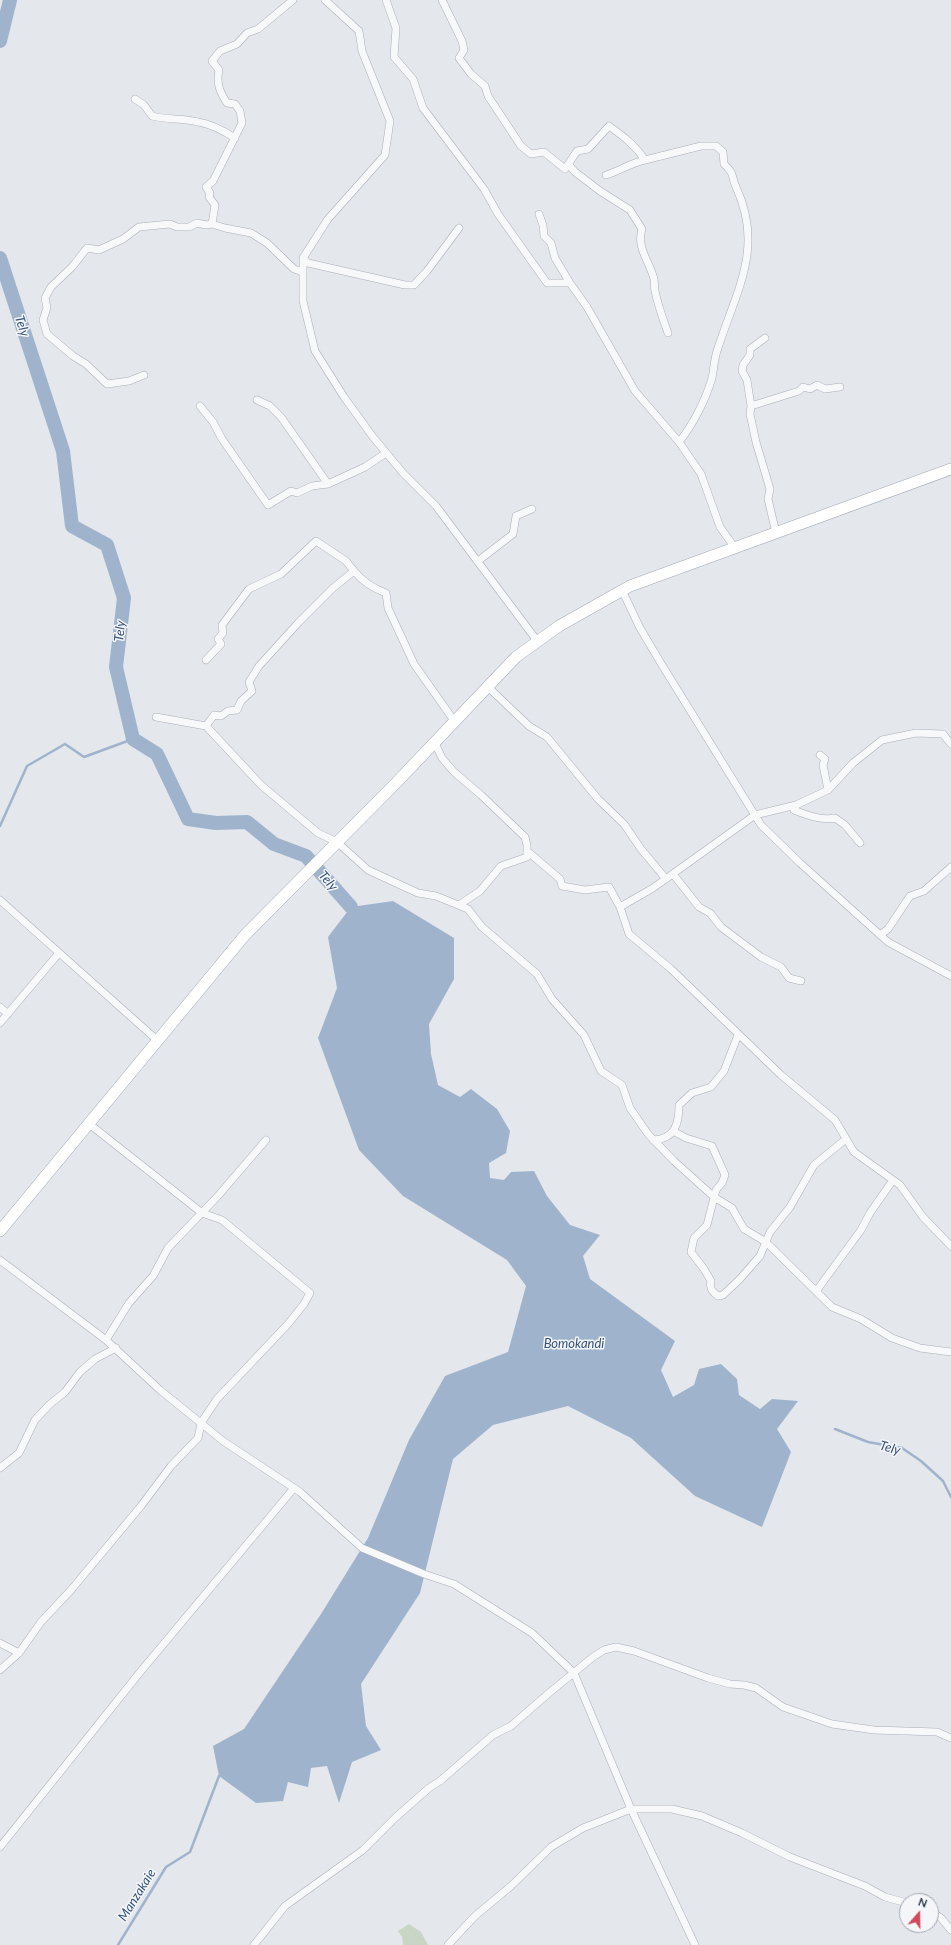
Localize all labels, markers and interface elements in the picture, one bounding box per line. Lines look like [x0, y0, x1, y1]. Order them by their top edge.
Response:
water label: Tely [11, 314, 33, 338]
water label: Tely [111, 620, 129, 642]
water label: Tely [315, 868, 341, 894]
water label: Bomokandi [544, 1336, 604, 1352]
water label: Tely [878, 1438, 902, 1458]
water label: Manzakaie [115, 1866, 159, 1924]
north arrow [899, 1893, 939, 1933]
text: N [917, 1895, 929, 1910]

